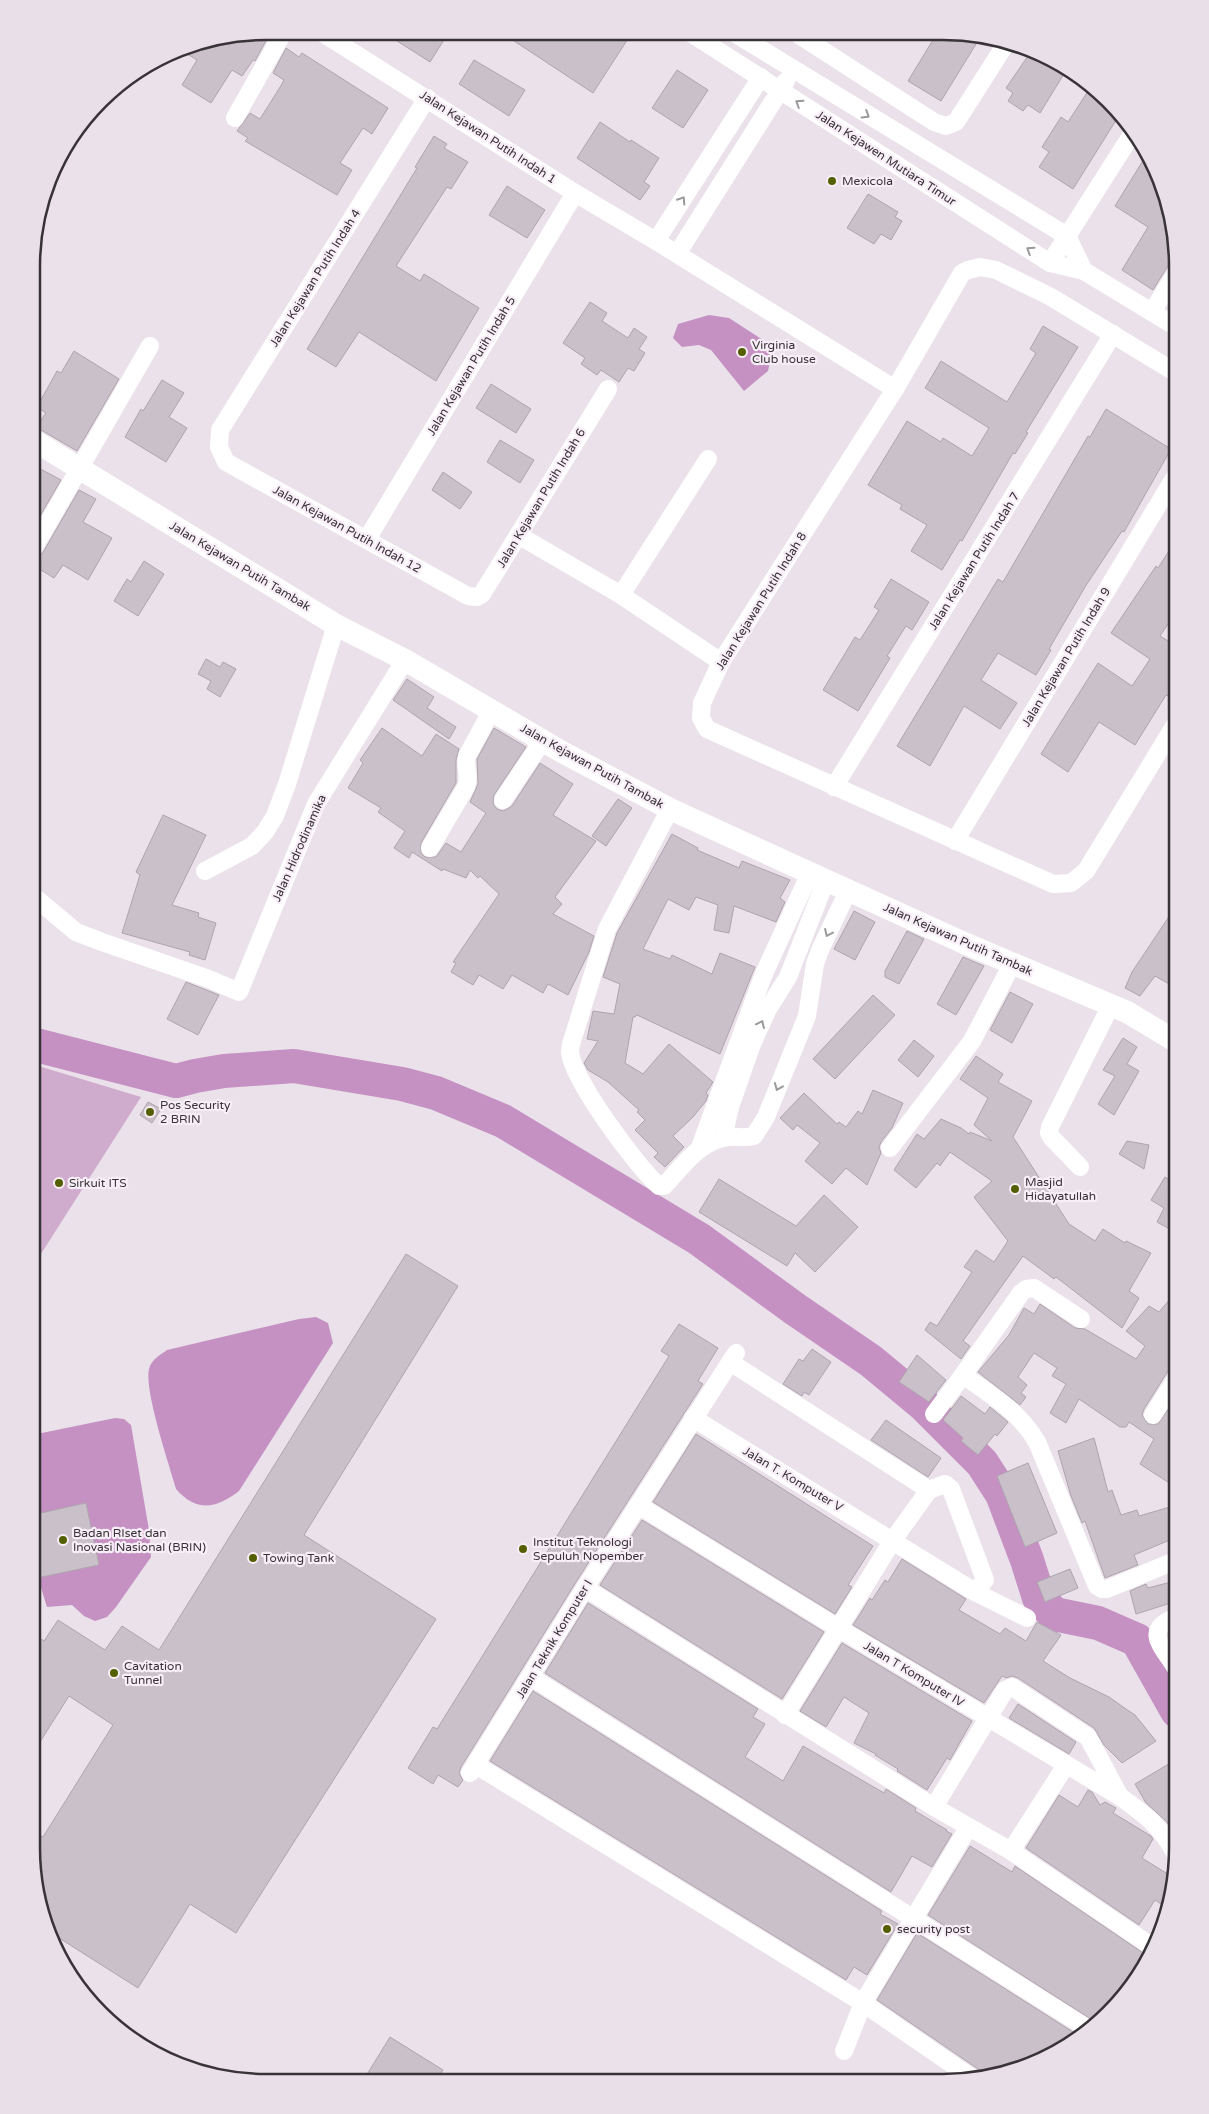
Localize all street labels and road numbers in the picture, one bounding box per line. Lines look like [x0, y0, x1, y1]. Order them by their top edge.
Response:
street label: Jalan Kejawan Putih Indah 1 [417, 88, 559, 186]
street label: Jalan Kejawen Mutiara Timur [813, 107, 959, 209]
street label: Jalan Kejawan Putih Indah 4 [267, 206, 364, 349]
street label: Jalan Kejawan Putih Indah 5 [424, 294, 518, 438]
street label: Jalan Kejawan Putih Indah 6 [494, 426, 588, 570]
street label: Jalan Kejawan Putih Indah 12 [270, 482, 424, 576]
street label: Jalan Kejawan Putih Indah 7 [926, 490, 1022, 632]
street label: Jalan Kejawan Putih Tambak [167, 518, 313, 614]
street label: Jalan Kejawan Putih Indah 8 [713, 530, 809, 672]
street label: Jalan Kejawan Putih Indah 9 [1019, 585, 1113, 729]
street label: Jalan Kejawan Putih Tambak [518, 721, 667, 812]
street label: Jalan Hidrodinamika [269, 792, 329, 904]
street label: Jalan Kejawan Putih Tambak [881, 900, 1035, 978]
street label: Jalan T. Komputer V [741, 1444, 846, 1515]
street label: Jalan Teknik Komputer I [513, 1577, 595, 1701]
street label: Jalan T Komputer IV [861, 1638, 967, 1710]

